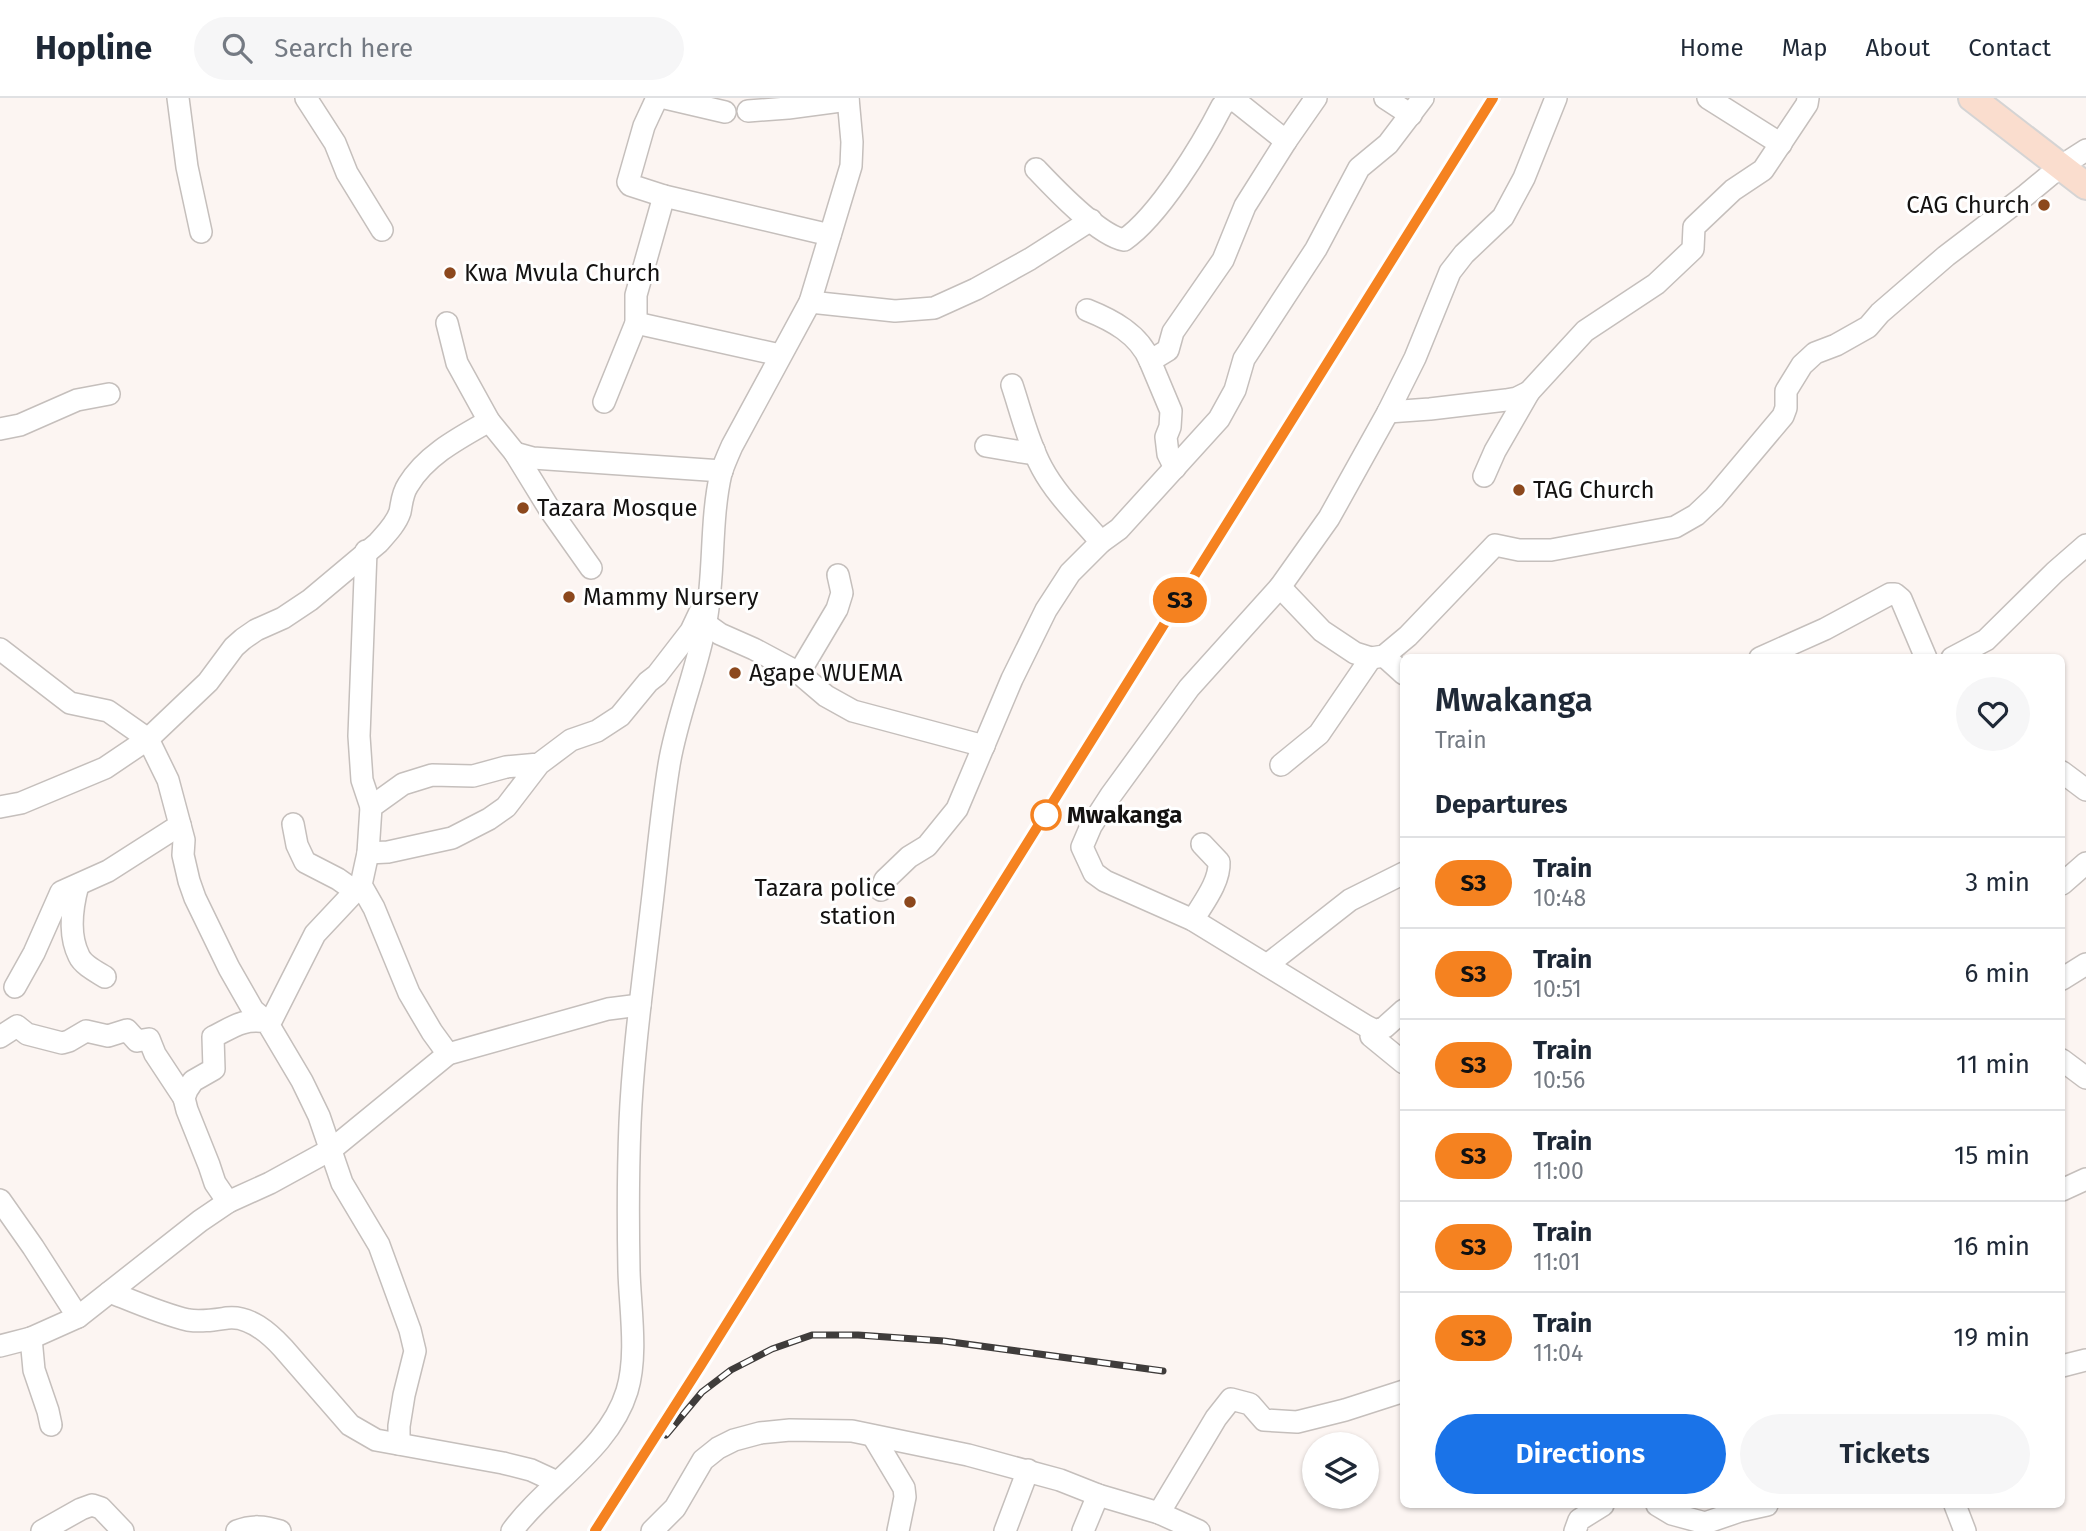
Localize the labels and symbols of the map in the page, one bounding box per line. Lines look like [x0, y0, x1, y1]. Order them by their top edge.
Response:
place label: CAG Church [1906, 191, 2030, 219]
marker: CAG Church [2036, 197, 2052, 213]
place label: Kwa Mvula Church [464, 259, 660, 287]
marker: Kwa Mvula Church [442, 265, 458, 281]
place label: TAG Church [1533, 476, 1655, 504]
marker: TAG Church [1511, 482, 1527, 498]
place label: Tazara Mosque [537, 494, 698, 522]
marker: Tazara Mosque [515, 500, 531, 516]
line badge: S3 [1148, 577, 1212, 623]
place label: Mammy Nursery [583, 583, 759, 611]
marker: Mammy Nursery [561, 589, 577, 605]
place label: Agape WUEMA [749, 659, 903, 687]
marker: Agape WUEMA [727, 665, 743, 681]
marker: Mwakanga [1031, 800, 1061, 830]
place label: Mwakanga [1067, 801, 1182, 829]
place label: Tazara police station [755, 874, 896, 930]
marker: Tazara police station [902, 894, 918, 910]

